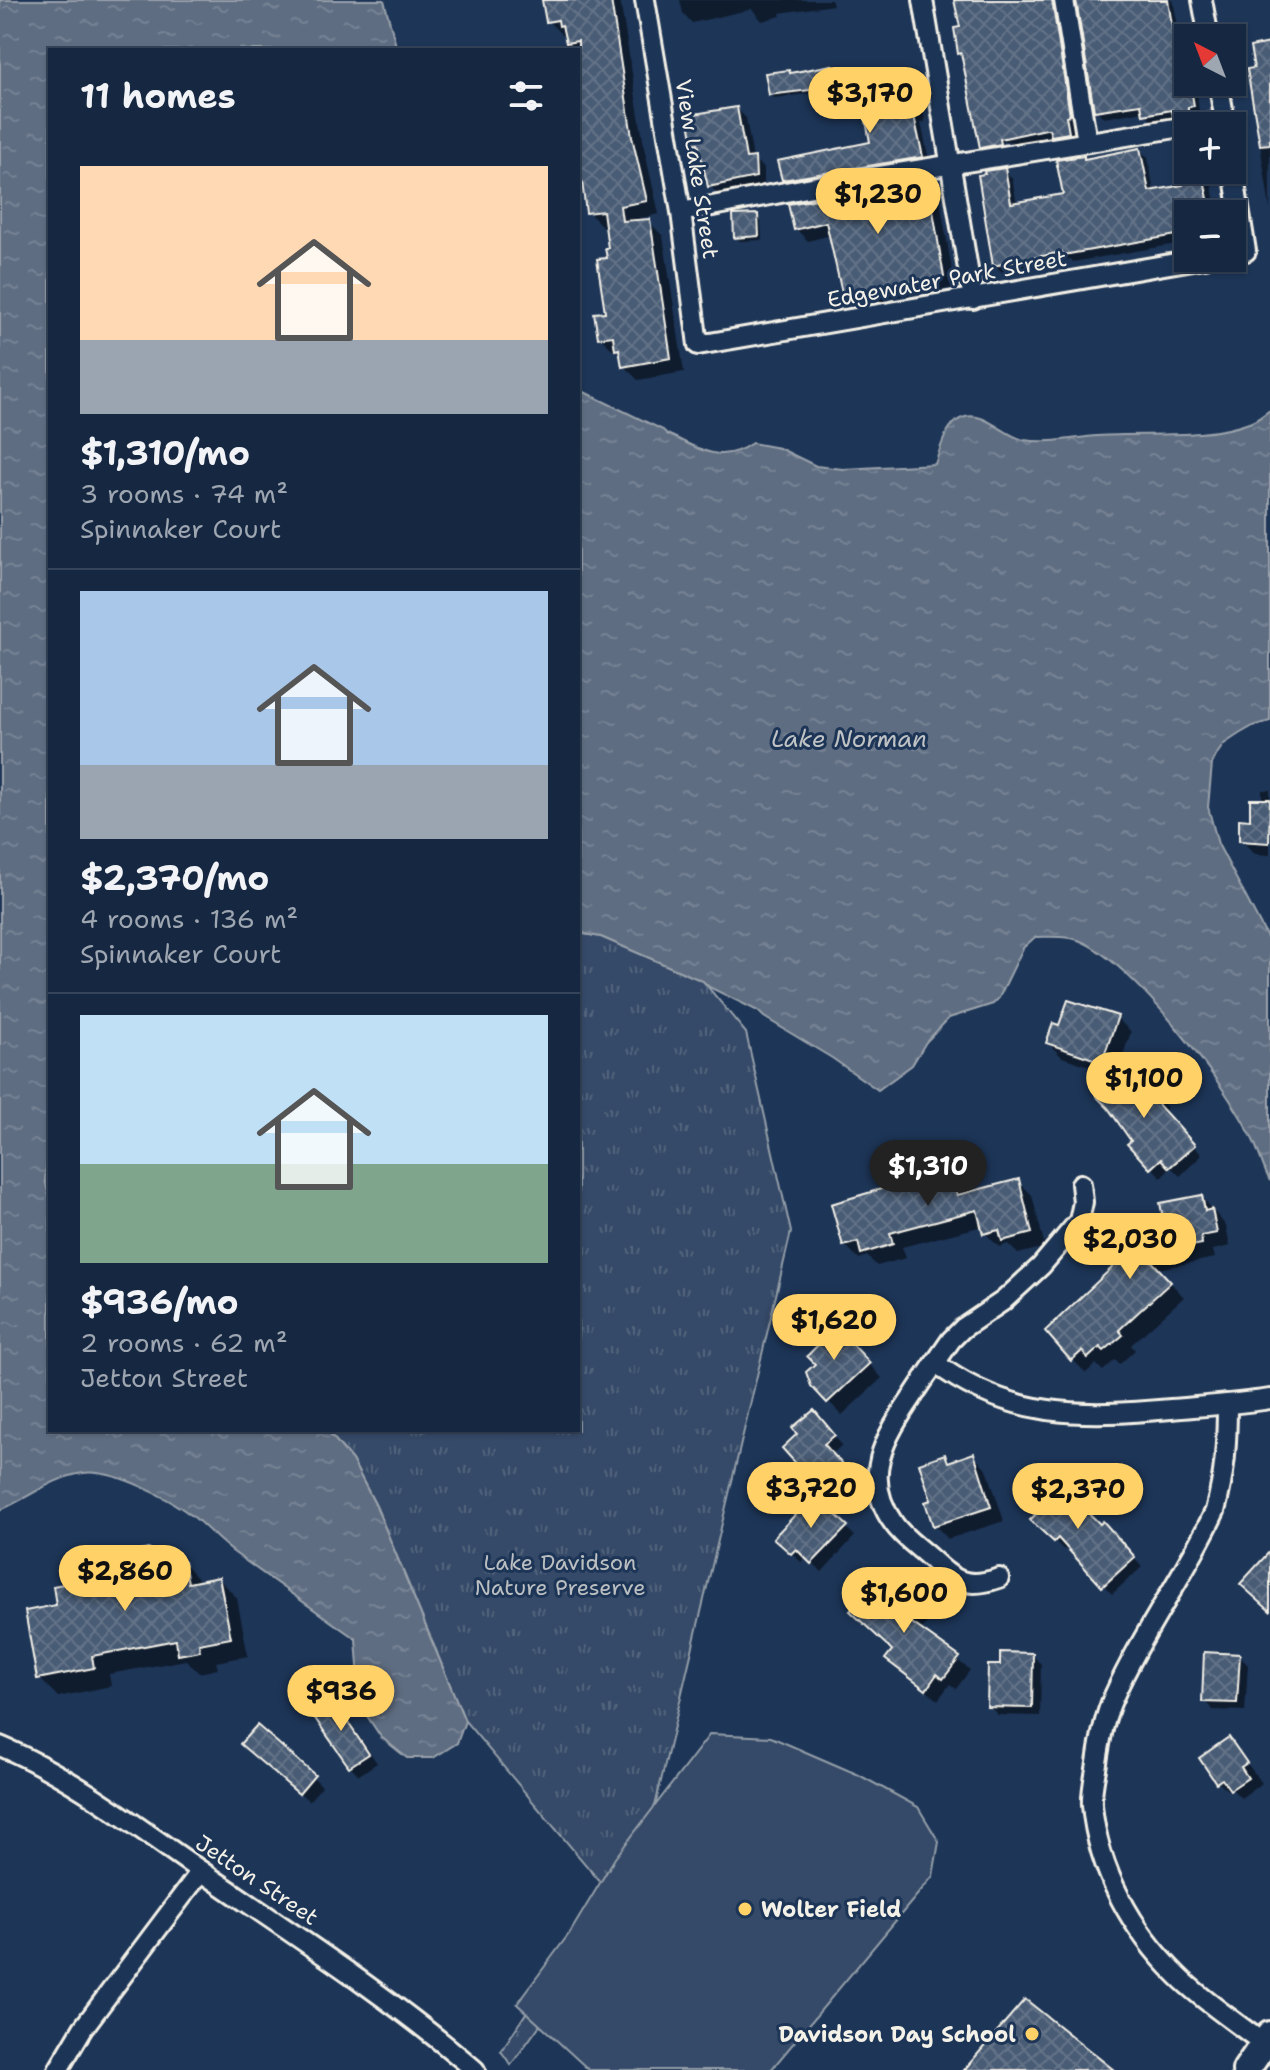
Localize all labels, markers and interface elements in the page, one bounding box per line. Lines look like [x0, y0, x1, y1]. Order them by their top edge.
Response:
north arrow [1174, 24, 1246, 96]
map controls [1174, 24, 1246, 272]
pin: $3,170 [805, 67, 935, 135]
text: 11 homes [80, 73, 236, 119]
icon: filters [504, 74, 548, 118]
text: $3,170 [826, 75, 914, 110]
street label: View Lake Street [668, 77, 726, 261]
button: + [1174, 112, 1246, 184]
pin: $1,230 [813, 168, 943, 236]
text: $1,230 [834, 176, 922, 211]
button: − [1174, 200, 1246, 272]
icon: home [242, 218, 386, 362]
street label: Edgewater Park Street [825, 244, 1069, 314]
text: $1,310/mo [80, 430, 250, 476]
text: 3 rooms · 74 m² [80, 476, 288, 511]
text: Spinnaker Court [80, 511, 281, 546]
icon: home [242, 643, 386, 787]
water label: Lake Norman [771, 723, 927, 755]
text: $2,370/mo [80, 855, 269, 901]
text: 4 rooms · 136 m² [80, 901, 298, 936]
text: Spinnaker Court [80, 936, 281, 971]
pin: $1,100 [1079, 1052, 1209, 1120]
text: $1,100 [1104, 1060, 1184, 1095]
icon: home [242, 1067, 386, 1211]
pin: $1,310 [863, 1140, 993, 1208]
text: $1,310 [888, 1148, 968, 1183]
pin: $2,030 [1065, 1213, 1195, 1281]
text: $2,030 [1082, 1221, 1178, 1256]
text: $936/mo [80, 1279, 239, 1325]
pin: $1,620 [769, 1294, 899, 1362]
text: $1,620 [790, 1302, 878, 1337]
text: 2 rooms · 62 m² [80, 1325, 288, 1360]
text: Jetton Street [80, 1360, 248, 1395]
pin: $3,720 [746, 1462, 876, 1530]
pin: $2,370 [1013, 1463, 1143, 1531]
text: $3,720 [765, 1470, 857, 1505]
text: $2,370 [1030, 1471, 1126, 1506]
pin: $2,860 [60, 1545, 190, 1613]
park label: Lake Davidson Nature Preserve [474, 1548, 646, 1602]
text: $2,860 [77, 1553, 173, 1588]
pin: $1,600 [839, 1567, 969, 1635]
text: $1,600 [860, 1575, 948, 1610]
pin: $936 [294, 1665, 388, 1733]
text: $936 [305, 1673, 377, 1708]
street label: Jetton Street [190, 1828, 324, 1932]
place label: Wolter Field [761, 1895, 901, 1924]
marker: Wolter Field [736, 1900, 754, 1918]
place label: Davidson Day School [779, 2020, 1016, 2049]
marker: Davidson Day School [1023, 2025, 1041, 2043]

